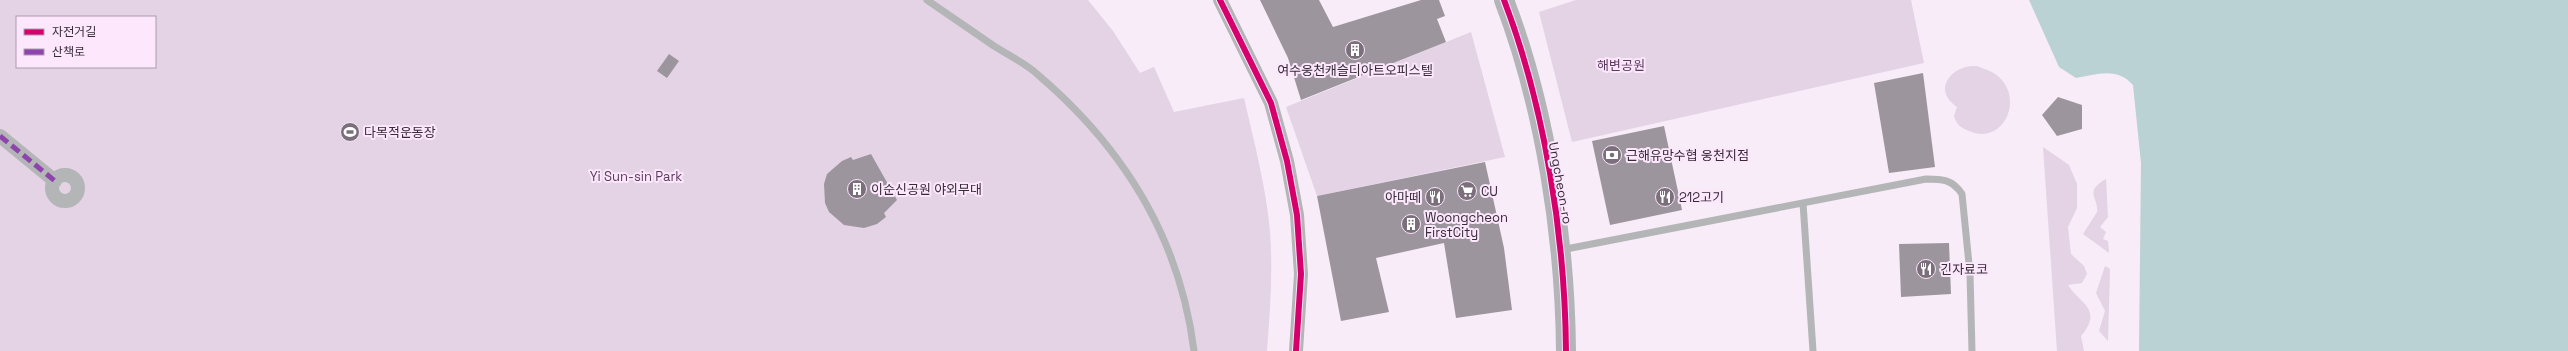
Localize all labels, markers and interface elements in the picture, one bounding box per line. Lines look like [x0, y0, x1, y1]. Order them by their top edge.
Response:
legend [16, 16, 156, 68]
text: 자전거길 [52, 24, 96, 40]
building icon: 여수웅천캐슬디아트오피스텔 [1344, 39, 1366, 61]
text: 산책로 [52, 44, 85, 60]
park label: 해변공원 [1597, 57, 1645, 74]
place label: 여수웅천캐슬디아트오피스텔 [1277, 62, 1433, 79]
sports icon: 다목적운동장 [339, 121, 361, 143]
place label: 다목적운동장 [364, 124, 436, 141]
street label: Ungcheon-ro [1545, 141, 1576, 225]
bank icon: 근해유망수협 웅천지점 [1601, 144, 1623, 166]
place label: 근해유망수협 웅천지점 [1626, 147, 1749, 164]
park label: Yi Sun-sin Park [590, 168, 682, 185]
building icon: 이순신공원 야외무대 [846, 178, 868, 200]
supermarket icon: CU [1456, 180, 1478, 202]
place label: 이순신공원 야외무대 [871, 181, 982, 198]
place label: CU [1481, 183, 1498, 200]
restaurant icon: 아마떼 [1424, 186, 1446, 208]
restaurant icon: 212고기 [1654, 186, 1676, 208]
place label: 아마떼 [1385, 189, 1421, 206]
place label: 212고기 [1679, 189, 1724, 206]
place label: Woongcheon FirstCity [1425, 209, 1508, 241]
building icon: Woongcheon FirstCity [1400, 213, 1422, 235]
restaurant icon: 긴자료코 [1915, 258, 1937, 280]
place label: 긴자료코 [1940, 261, 1988, 278]

